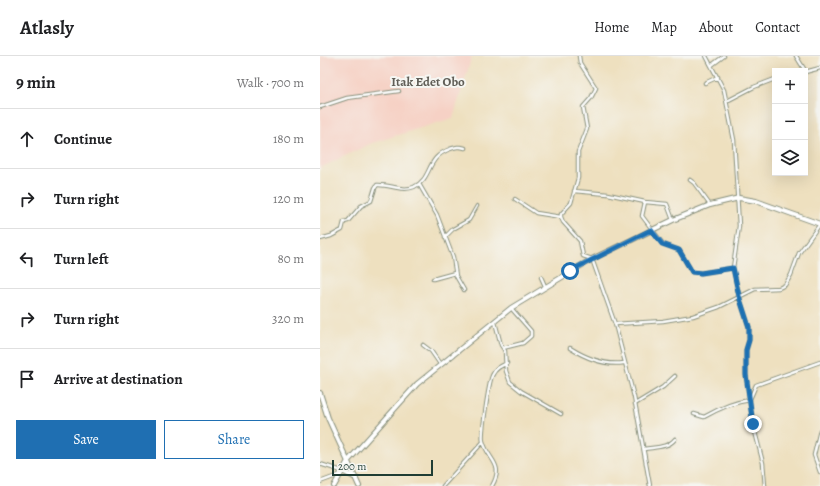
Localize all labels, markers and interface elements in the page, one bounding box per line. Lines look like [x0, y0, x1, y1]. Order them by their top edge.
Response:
text: Atlasly [20, 15, 74, 41]
text: Home [594, 18, 629, 37]
text: Map [651, 18, 677, 37]
text: About [699, 18, 733, 37]
text: Contact [755, 18, 800, 37]
map controls [772, 68, 808, 176]
button: + [772, 68, 808, 104]
text: 9 min [16, 71, 56, 94]
district label: Itak Edet Obo [391, 73, 465, 90]
text: Walk · 700 m [237, 74, 304, 91]
button: − [772, 104, 808, 140]
icon: ahead [16, 128, 38, 150]
text: Continue [54, 129, 112, 149]
text: 180 m [273, 130, 304, 147]
button: layers [772, 140, 808, 176]
icon: right [16, 188, 38, 210]
text: Turn right [54, 189, 119, 209]
text: 120 m [273, 190, 304, 207]
icon: left [16, 248, 38, 270]
text: Turn left [54, 249, 109, 269]
text: 80 m [277, 250, 304, 267]
route start [561, 262, 579, 280]
icon: right [16, 308, 38, 330]
text: Turn right [54, 309, 119, 329]
text: 320 m [272, 310, 304, 327]
icon: arrive [16, 368, 38, 390]
text: Arrive at destination [54, 369, 183, 389]
route end [744, 415, 762, 433]
button: Save [16, 420, 156, 459]
button: Share [164, 420, 304, 459]
scale bar [332, 458, 433, 477]
text: 200 m [338, 459, 366, 474]

